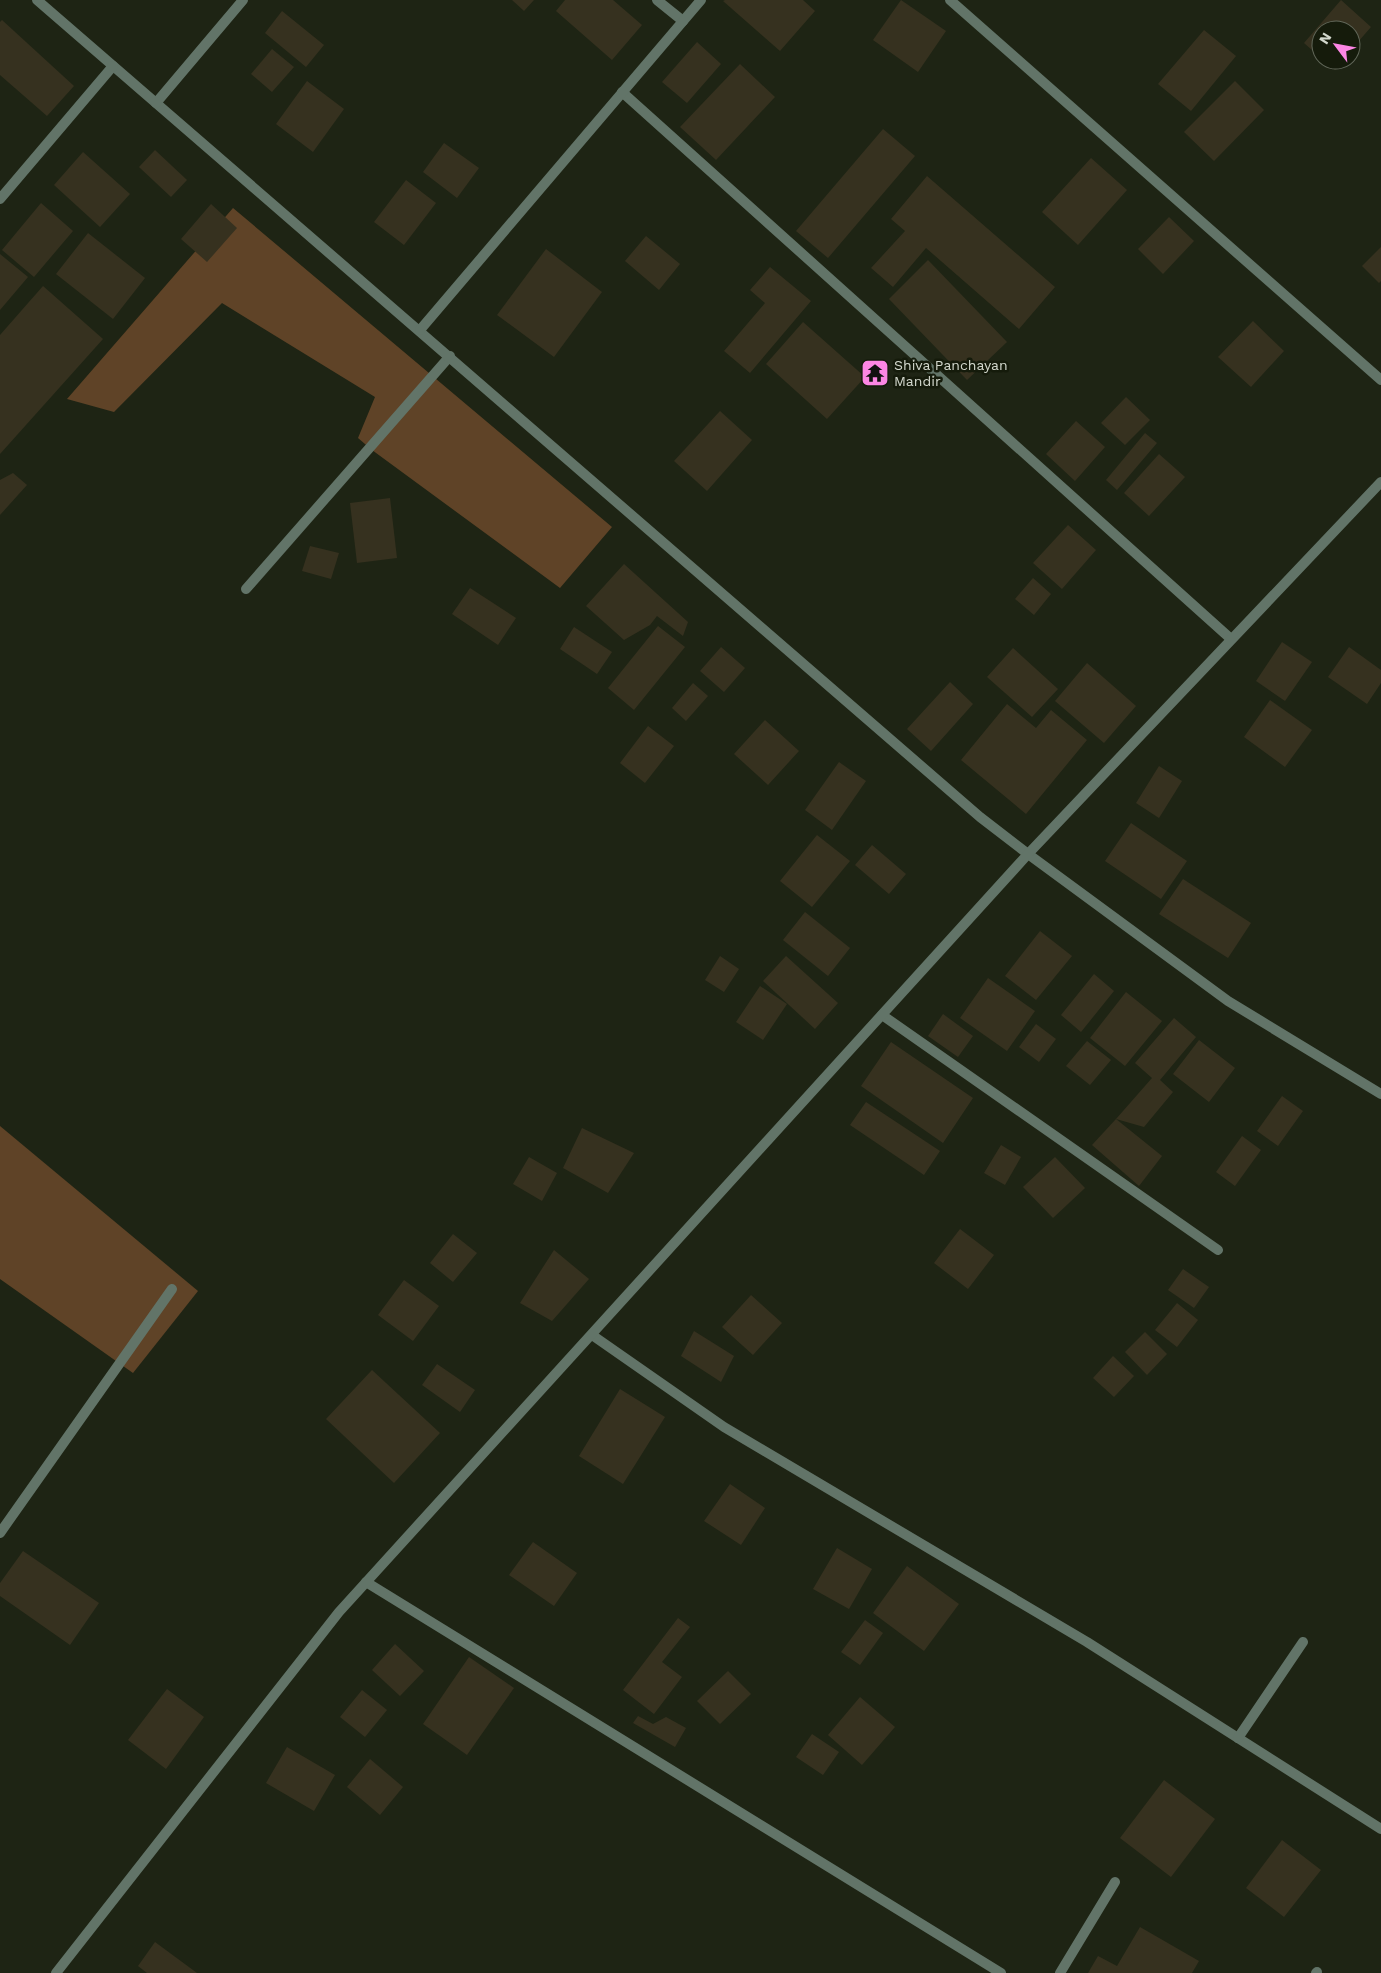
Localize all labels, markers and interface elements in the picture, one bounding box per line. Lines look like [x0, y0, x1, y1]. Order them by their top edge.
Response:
north arrow [1311, 20, 1361, 70]
text: N [1315, 29, 1335, 47]
place label: Shiva Panchayan Mandir [894, 357, 1008, 389]
temple icon: Shiva Panchayan Mandir [860, 358, 890, 388]

